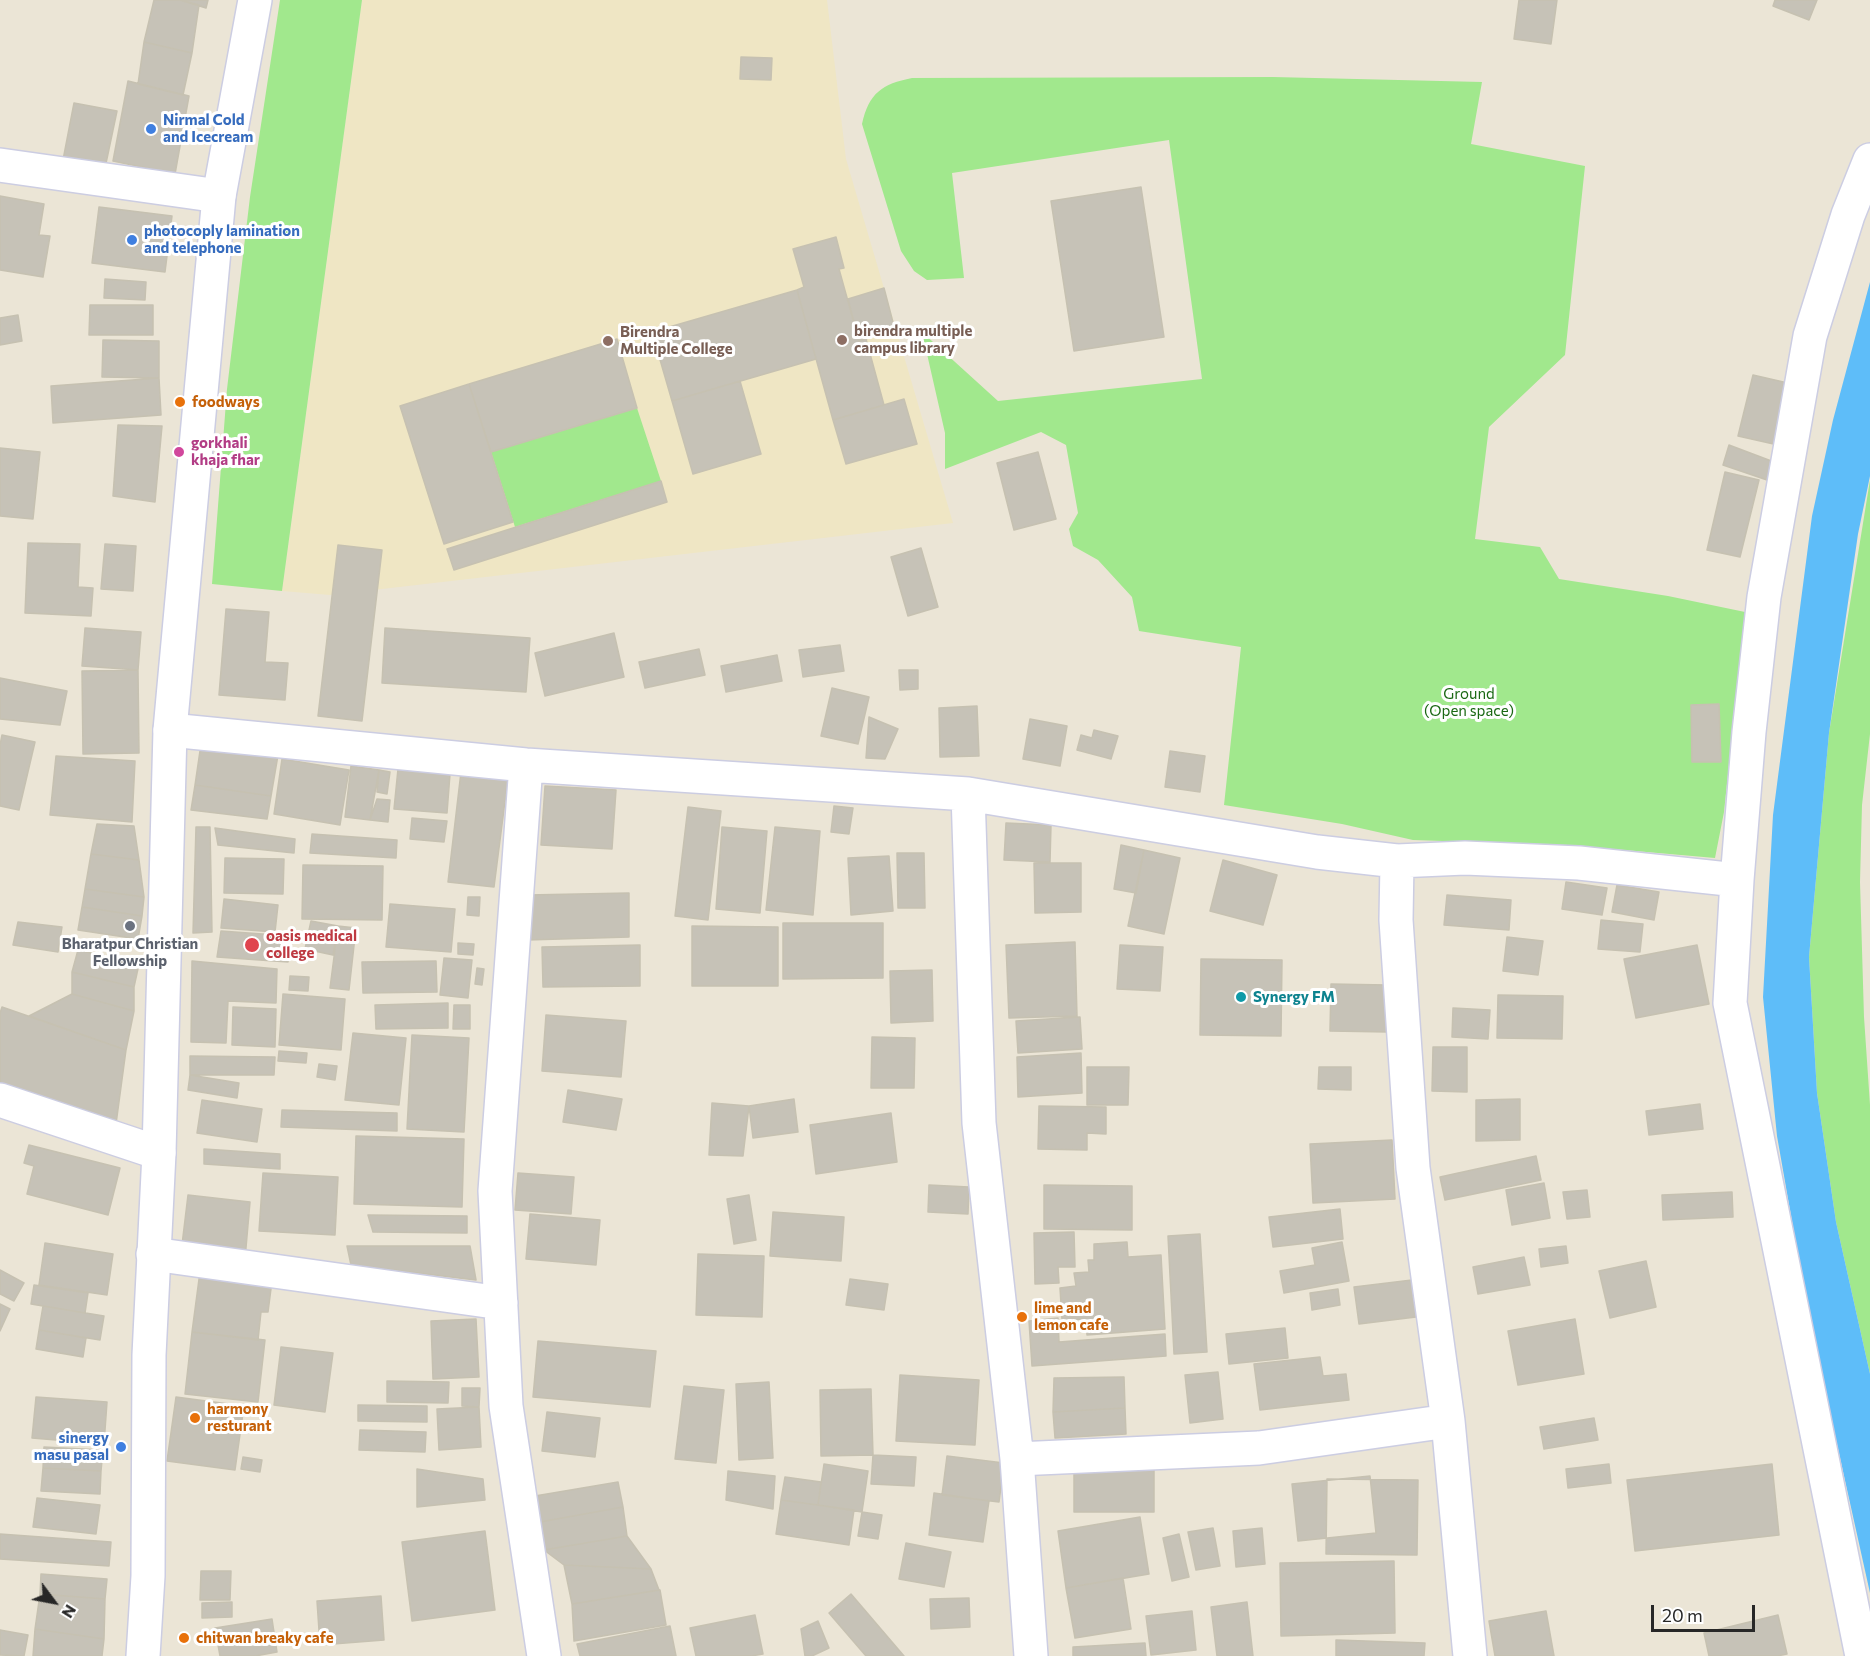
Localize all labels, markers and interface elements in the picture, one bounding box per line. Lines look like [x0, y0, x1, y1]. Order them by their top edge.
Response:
place label: Nirmal Cold and Icecream [163, 111, 253, 146]
marker: Nirmal Cold and Icecream [144, 122, 158, 136]
place label: photocoply lamination and telephone [144, 222, 300, 257]
marker: photocoply lamination and telephone [125, 233, 139, 247]
place label: birendra multiple campus library [854, 322, 972, 357]
place label: Birendra Multiple College [620, 323, 733, 358]
marker: birendra multiple campus library [835, 333, 849, 347]
marker: Birendra Multiple College [601, 334, 615, 348]
place label: foodways [192, 393, 260, 411]
marker: foodways [173, 395, 187, 409]
place label: gorkhali khaja fhar [191, 434, 260, 469]
marker: gorkhali khaja fhar [172, 445, 186, 459]
park label: Ground (Open space) [1424, 685, 1514, 720]
marker: Bharatpur Christian Fellowship [123, 919, 137, 933]
place label: oasis medical college [266, 927, 357, 962]
place label: Bharatpur Christian Fellowship [62, 935, 198, 970]
marker: oasis medical college [243, 936, 261, 954]
place label: Synergy FM [1253, 988, 1335, 1006]
marker: Synergy FM [1234, 990, 1248, 1004]
place label: lime and lemon cafe [1034, 1299, 1109, 1334]
marker: lime and lemon cafe [1015, 1310, 1029, 1324]
place label: harmony resturant [207, 1400, 272, 1435]
marker: harmony resturant [188, 1411, 202, 1425]
place label: sinergy masu pasal [34, 1429, 109, 1464]
marker: sinergy masu pasal [114, 1440, 128, 1454]
north arrow [24, 1572, 84, 1632]
scale bar [1654, 1593, 1758, 1631]
text: N [58, 1602, 81, 1622]
text: 20 m [1662, 1604, 1703, 1626]
place label: chitwan breaky cafe [196, 1629, 334, 1647]
marker: chitwan breaky cafe [177, 1631, 191, 1645]

